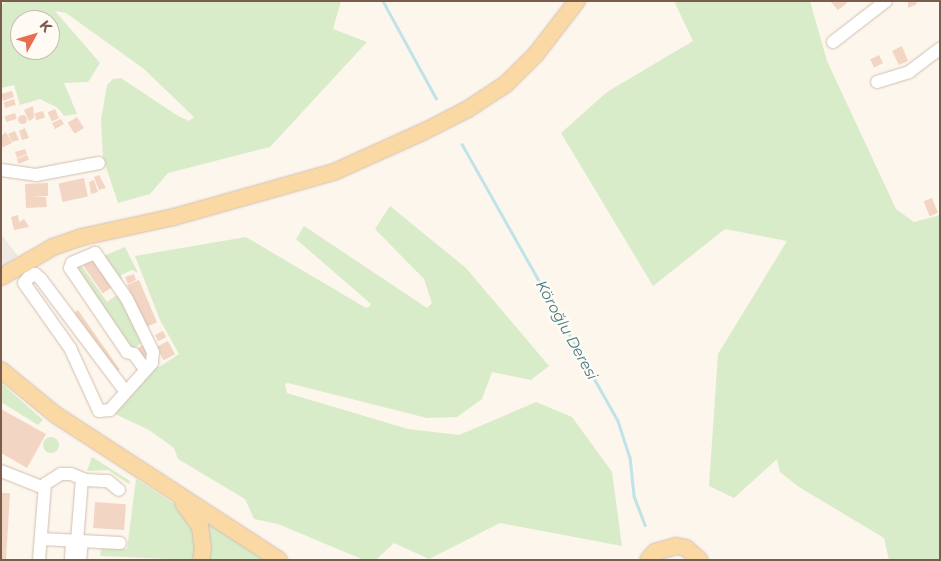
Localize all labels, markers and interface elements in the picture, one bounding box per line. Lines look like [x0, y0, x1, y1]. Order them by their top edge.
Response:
north arrow [10, 10, 60, 60]
text: K [36, 16, 56, 36]
water label: Köroğlu Deresi [532, 277, 602, 383]

